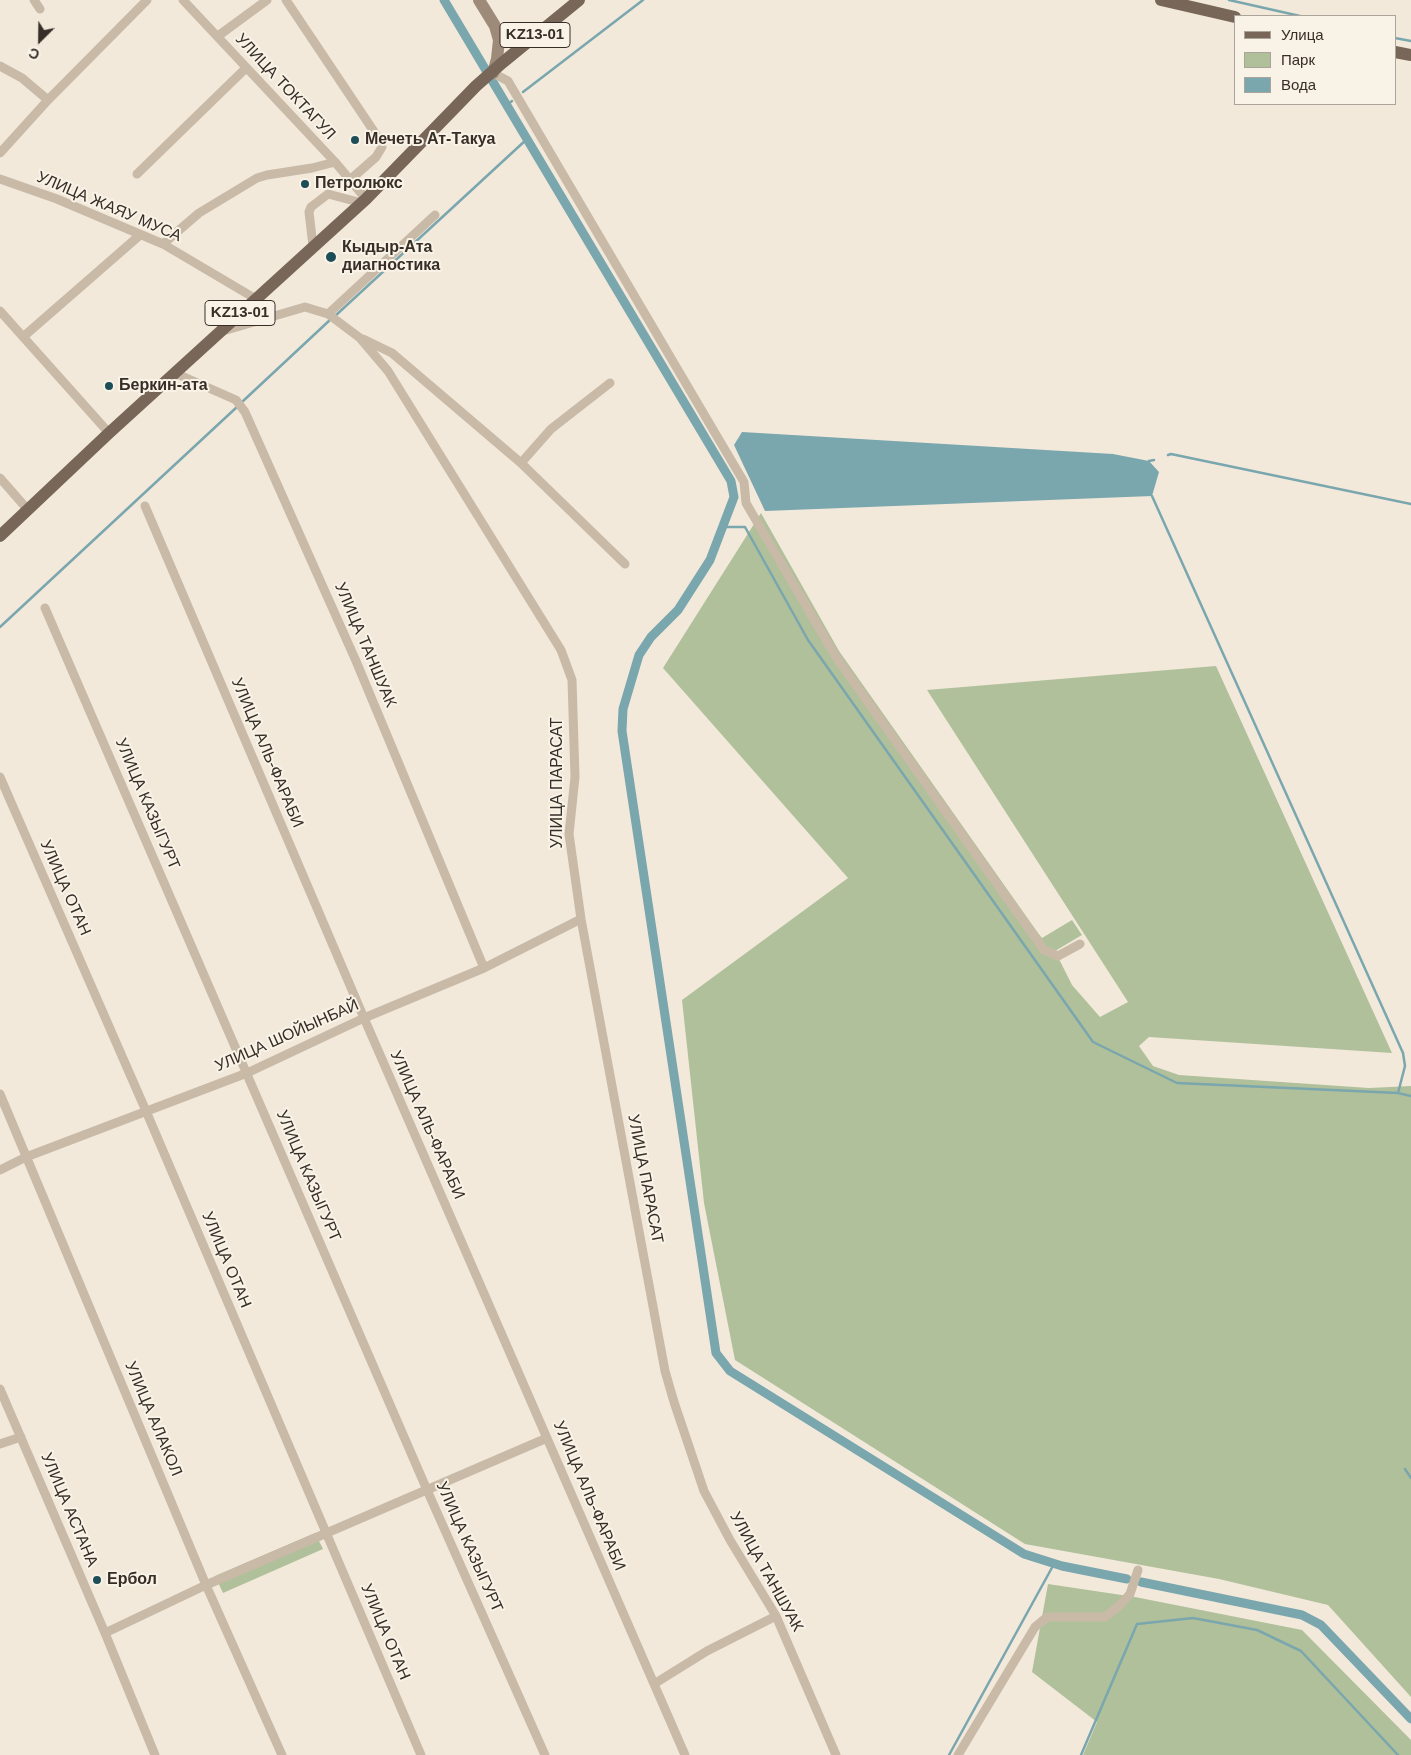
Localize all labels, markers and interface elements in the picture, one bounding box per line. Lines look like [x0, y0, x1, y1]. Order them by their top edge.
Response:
north arrow [15, 15, 65, 65]
legend [1234, 15, 1396, 105]
road number: KZ13-01 [500, 22, 570, 48]
text: Улица [1281, 26, 1324, 43]
street label: УЛИЦА ТОКТАГУЛ [231, 30, 339, 144]
text: С [26, 44, 42, 63]
text: Парк [1281, 51, 1315, 68]
text: Вода [1281, 76, 1316, 93]
place label: Мечеть Ат-Такуа [365, 130, 495, 150]
marker: Мечеть Ат-Такуа [349, 134, 361, 146]
street label: УЛИЦА ЖАЯУ МУСА [34, 168, 184, 246]
place label: Петролюкс [315, 174, 403, 194]
marker: Петролюкс [299, 178, 311, 190]
place label: Кыдыр-Ата диагностика [342, 238, 440, 276]
marker: Кыдыр-Ата диагностика [324, 250, 338, 264]
road number: KZ13-01 [205, 300, 275, 326]
place label: Беркин-ата [119, 376, 208, 396]
marker: Беркин-ата [103, 380, 115, 392]
street label: УЛИЦА ТАНШУАК [330, 580, 400, 710]
street label: УЛИЦА АЛЬ-ФАРАБИ [227, 675, 307, 831]
street label: УЛИЦА ПАРАСАТ [548, 717, 568, 849]
street label: УЛИЦА КАЗЫГУРТ [111, 735, 183, 873]
street label: УЛИЦА ОТАН [35, 837, 95, 939]
street label: УЛИЦА ШОЙЫНБАЙ [212, 996, 362, 1076]
street label: УЛИЦА АЛЬ-ФАРАБИ [386, 1048, 468, 1202]
street label: УЛИЦА КАЗЫГУРТ [272, 1107, 344, 1245]
street label: УЛИЦА ПАРАСАТ [623, 1113, 667, 1245]
street label: УЛИЦА ОТАН [197, 1209, 255, 1311]
street label: УЛИЦА АЛАКОЛ [120, 1359, 186, 1479]
street label: УЛИЦА АЛЬ-ФАРАБИ [549, 1418, 629, 1574]
street label: УЛИЦА АСТАНА [36, 1450, 102, 1570]
street label: УЛИЦА КАЗЫГУРТ [432, 1479, 506, 1615]
street label: УЛИЦА ТАНШУАК [725, 1509, 807, 1635]
place label: Ербол [107, 1570, 157, 1590]
marker: Ербол [91, 1574, 103, 1586]
street label: УЛИЦА ОТАН [356, 1581, 414, 1683]

